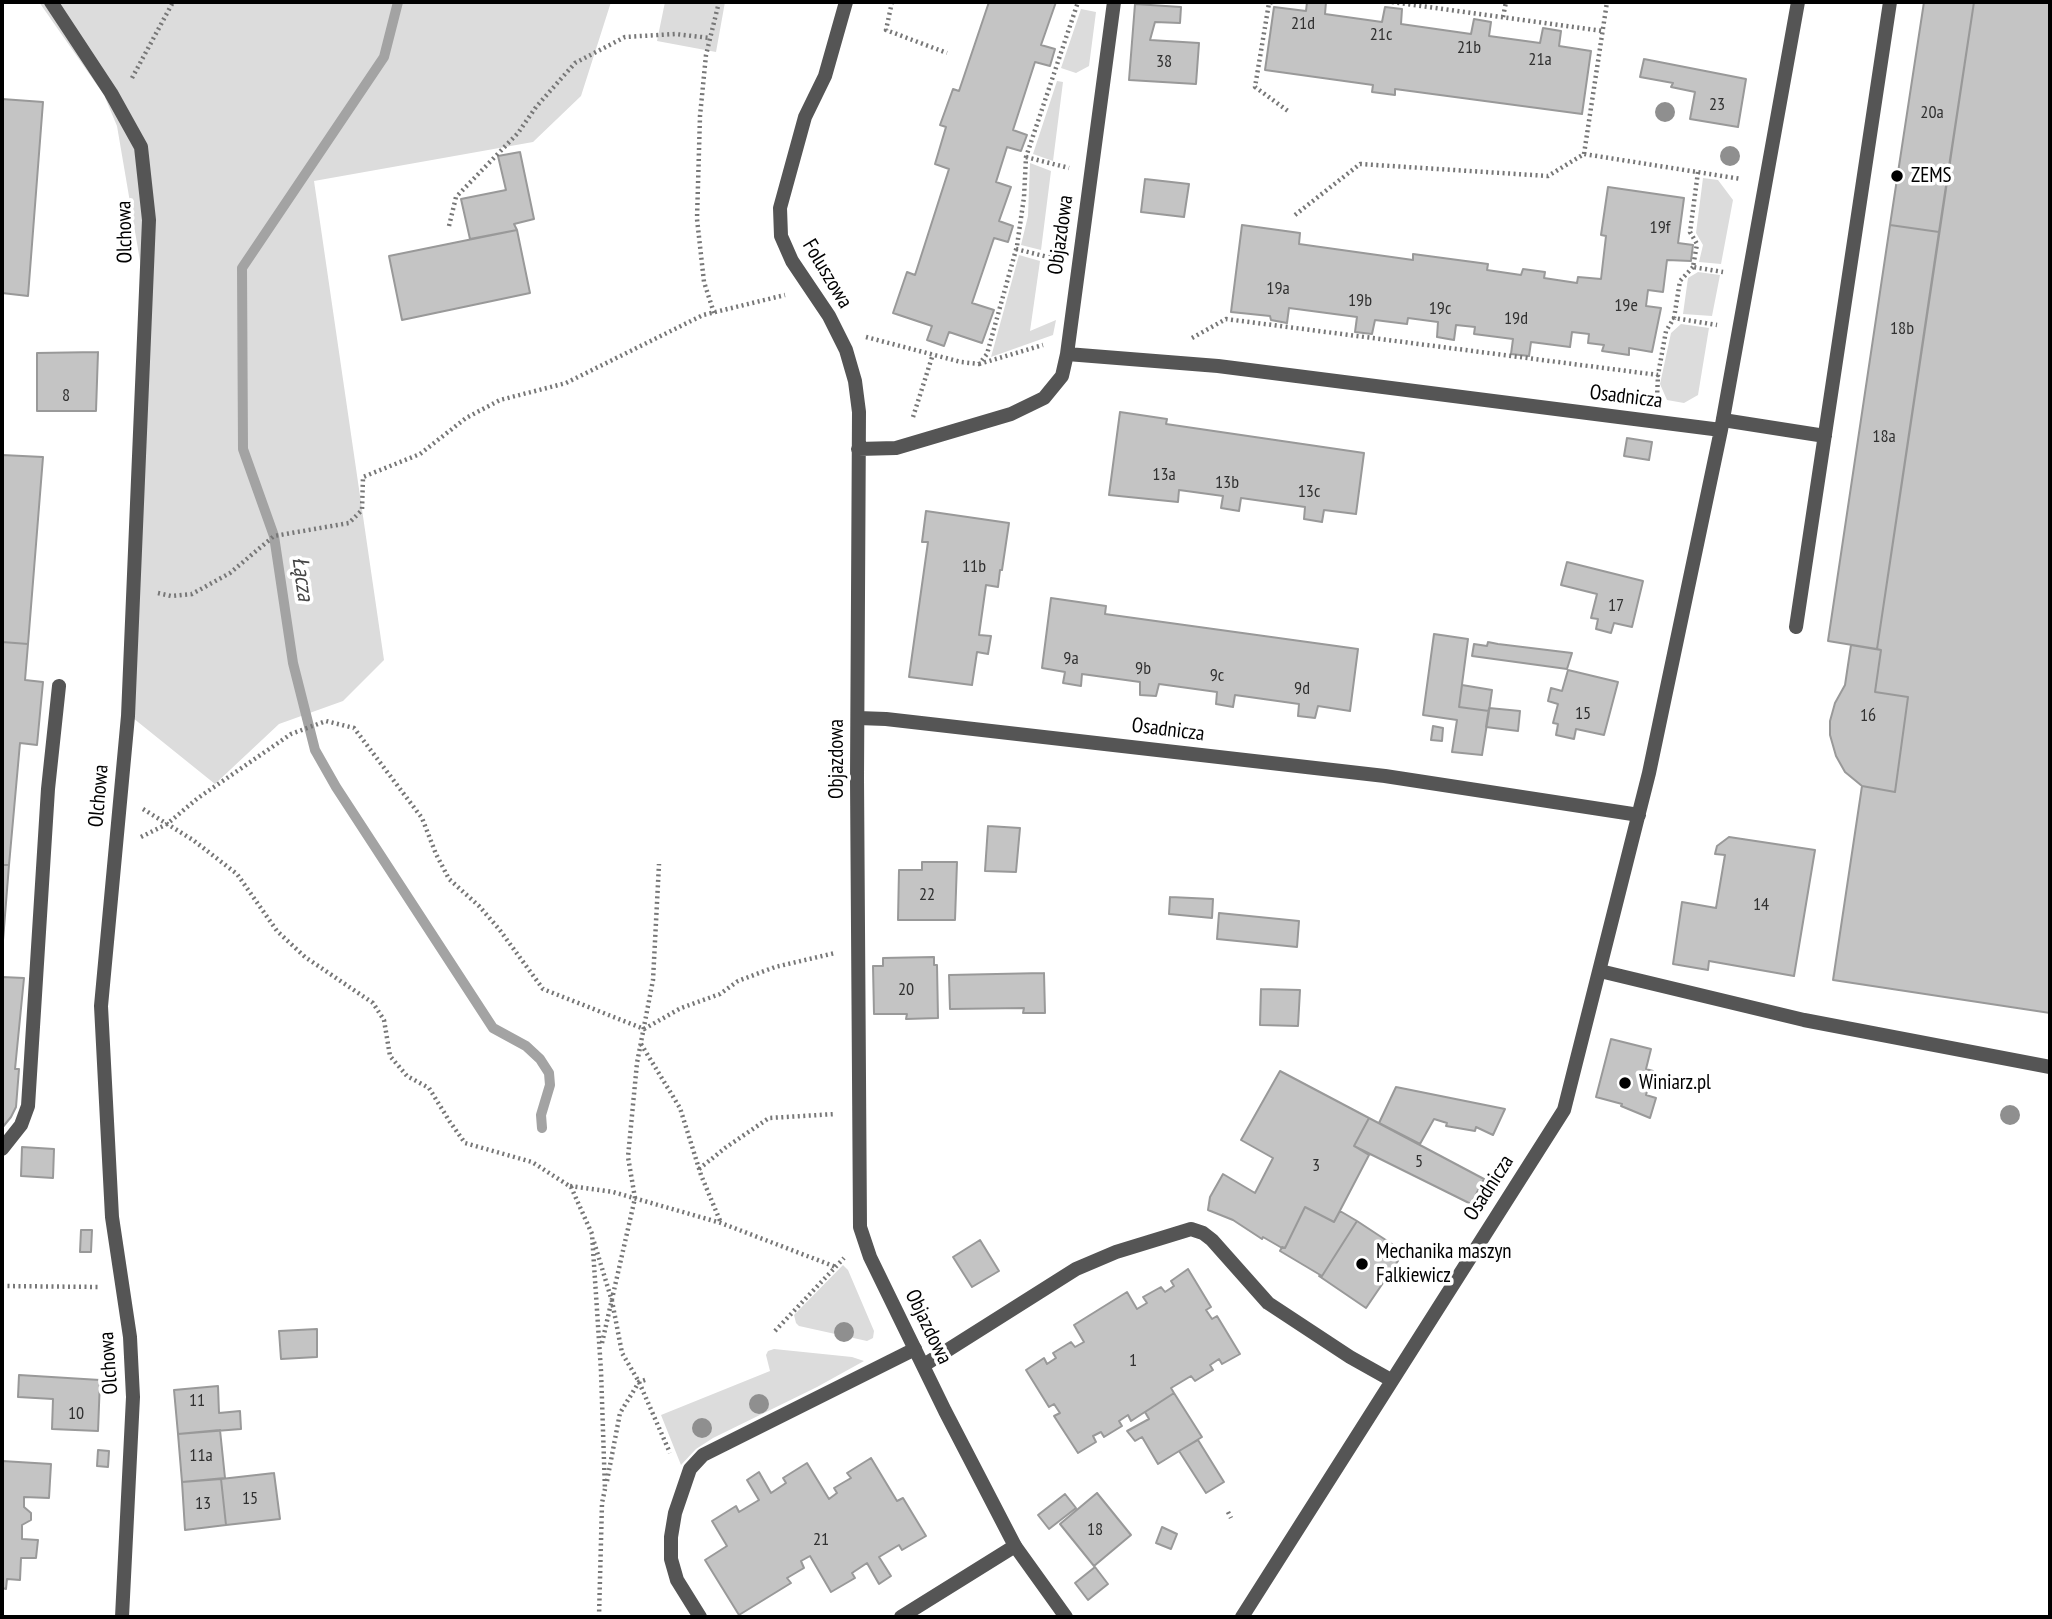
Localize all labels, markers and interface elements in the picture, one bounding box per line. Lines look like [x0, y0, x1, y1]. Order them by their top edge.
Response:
house number: 21d [1291, 13, 1315, 35]
house number: 21c [1370, 24, 1392, 46]
house number: 21b [1457, 37, 1481, 59]
house number: 21a [1528, 49, 1552, 71]
house number: 38 [1156, 51, 1172, 73]
house number: 23 [1709, 94, 1725, 116]
house number: 20a [1920, 102, 1944, 124]
place label: ZEMS [1911, 163, 1952, 189]
marker: ZEMS [1889, 168, 1905, 184]
street label: Objazdowa [1043, 194, 1079, 276]
street label: Olchowa [112, 200, 138, 264]
house number: 19f [1650, 217, 1670, 239]
street label: Foluszowa [797, 235, 857, 313]
house number: 19a [1266, 278, 1290, 300]
house number: 19b [1348, 290, 1372, 312]
house number: 19e [1614, 295, 1638, 317]
house number: 19c [1429, 298, 1451, 320]
house number: 19d [1504, 308, 1528, 330]
house number: 18b [1890, 318, 1914, 340]
street label: Osadnicza [1588, 380, 1664, 414]
house number: 8 [62, 385, 70, 407]
house number: 18a [1872, 426, 1896, 448]
house number: 13a [1152, 464, 1176, 486]
house number: 13b [1215, 472, 1239, 494]
house number: 13c [1298, 481, 1320, 503]
water label: Łącza [285, 555, 319, 603]
house number: 11b [962, 556, 986, 578]
house number: 17 [1608, 595, 1624, 617]
house number: 9a [1063, 648, 1079, 670]
house number: 9b [1135, 658, 1151, 680]
house number: 9c [1210, 665, 1224, 687]
house number: 9d [1294, 678, 1310, 700]
house number: 15 [1575, 703, 1591, 725]
house number: 16 [1860, 705, 1876, 727]
street label: Osadnicza [1130, 713, 1206, 747]
street label: Objazdowa [824, 719, 850, 799]
street label: Olchowa [84, 764, 114, 828]
house number: 22 [919, 884, 935, 906]
house number: 14 [1753, 894, 1769, 916]
house number: 20 [898, 979, 914, 1001]
place label: Winiarz.pl [1639, 1070, 1711, 1096]
marker: Winiarz.pl [1617, 1075, 1633, 1091]
street label: Osadnicza [1459, 1150, 1519, 1226]
house number: 5 [1415, 1151, 1423, 1173]
house number: 3 [1312, 1155, 1320, 1177]
place label: Mechanika maszyn Falkiewicz [1376, 1239, 1511, 1289]
marker: Mechanika maszyn Falkiewicz [1354, 1256, 1370, 1272]
street label: Objazdowa [899, 1286, 957, 1368]
street label: Olchowa [94, 1331, 124, 1395]
house number: 1 [1129, 1350, 1137, 1372]
house number: 11 [189, 1390, 205, 1412]
house number: 10 [68, 1403, 84, 1425]
house number: 11a [189, 1445, 213, 1467]
house number: 15 [242, 1488, 258, 1510]
house number: 13 [195, 1493, 211, 1515]
house number: 18 [1087, 1519, 1103, 1541]
house number: 21 [813, 1529, 829, 1551]

